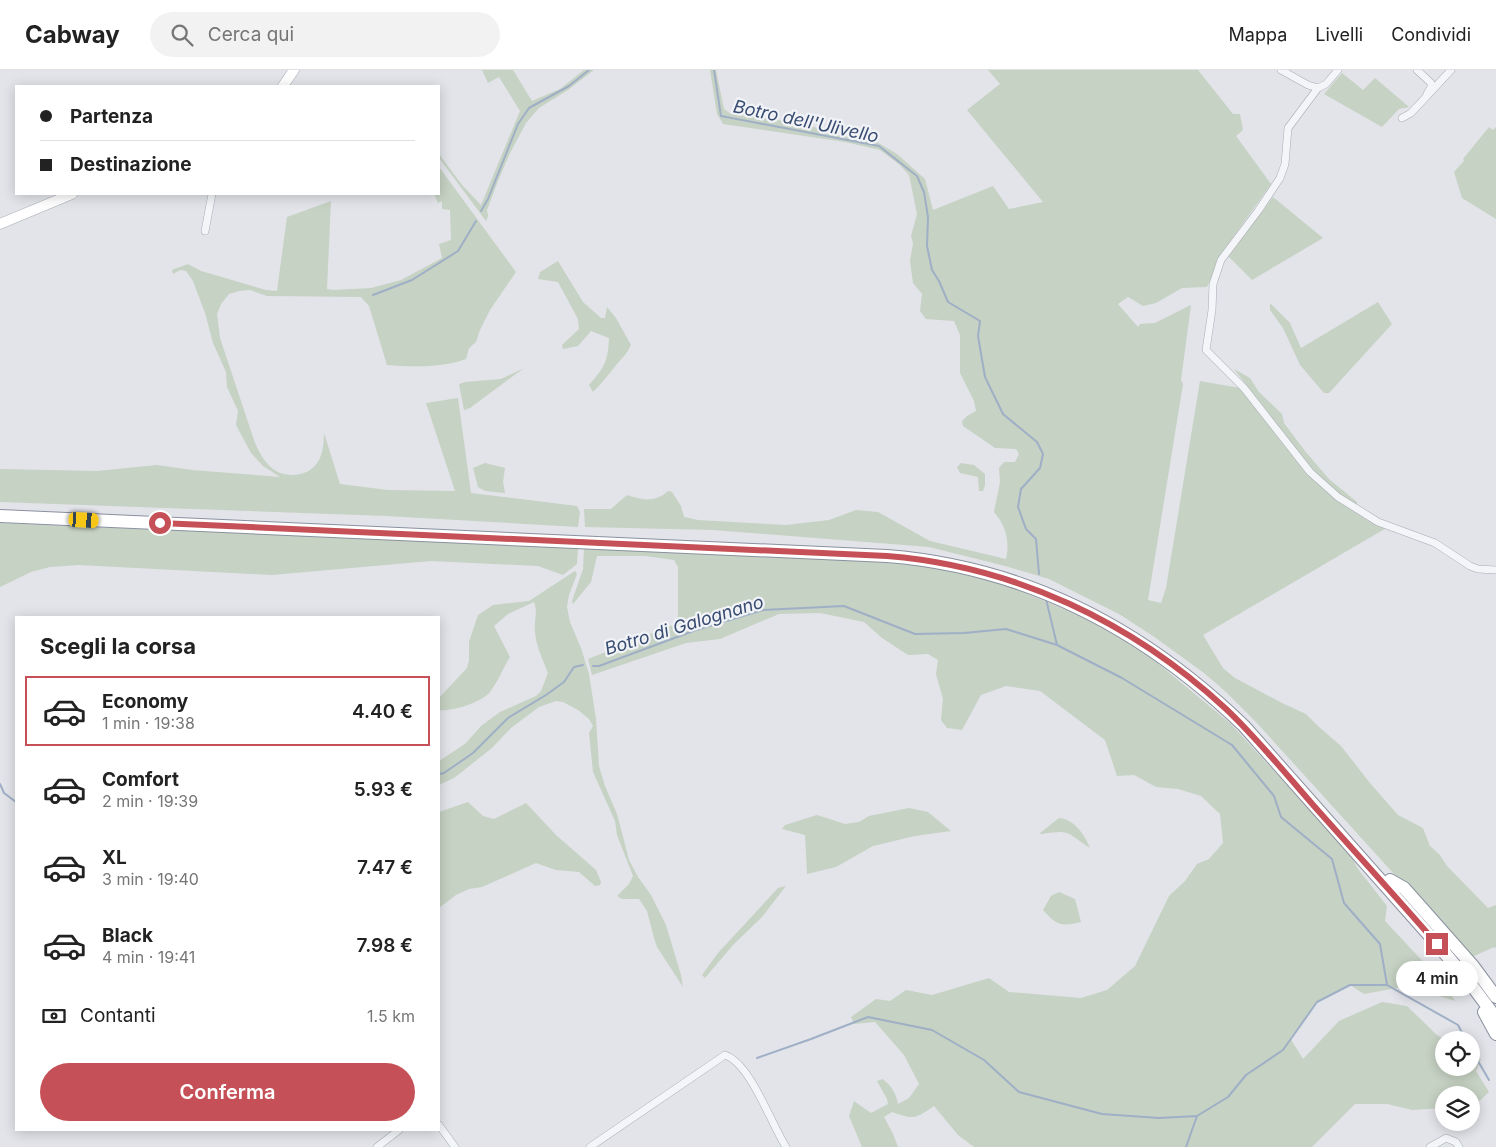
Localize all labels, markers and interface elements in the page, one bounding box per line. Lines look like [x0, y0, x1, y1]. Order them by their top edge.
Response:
search box [150, 12, 500, 57]
text: Cabway [25, 20, 120, 49]
icon: search [168, 21, 196, 49]
text: Cerca qui [208, 23, 294, 46]
text: Mappa [1229, 24, 1287, 45]
text: Livelli [1315, 24, 1363, 45]
text: Condividi [1391, 24, 1471, 45]
water label: Botro dell'Ulivello [731, 95, 881, 147]
text: Partenza [70, 105, 153, 128]
text: Destinazione [70, 153, 191, 176]
car [68, 512, 99, 528]
route start [149, 512, 171, 534]
water label: Botro di Galognano [602, 591, 766, 659]
text: Scegli la corsa [40, 633, 196, 659]
icon: car [42, 689, 87, 734]
text: Economy [102, 690, 188, 713]
text: 4.40 € [352, 700, 413, 723]
text: 1 min · 19:38 [102, 713, 195, 733]
icon: car [42, 767, 87, 812]
text: Comfort [102, 768, 179, 791]
text: 5.93 € [354, 778, 413, 801]
text: 2 min · 19:39 [102, 791, 198, 811]
icon: car [42, 845, 87, 890]
text: XL [102, 846, 127, 869]
text: 7.47 € [357, 856, 413, 879]
text: 3 min · 19:40 [102, 869, 199, 889]
icon: car [42, 923, 87, 968]
text: Black [102, 924, 153, 947]
route end [1426, 933, 1448, 955]
text: 7.98 € [357, 934, 413, 957]
text: 4 min · 19:41 [102, 947, 195, 967]
callout: 4 min [1396, 962, 1478, 996]
text: 4 min [1415, 968, 1459, 988]
icon: cash [40, 1002, 68, 1030]
text: Contanti [80, 1004, 156, 1027]
text: 1.5 km [367, 1006, 415, 1026]
map controls [1435, 1031, 1480, 1131]
button: locate [1435, 1031, 1480, 1076]
button: Conferma [40, 1063, 415, 1121]
button: layers [1435, 1086, 1480, 1131]

